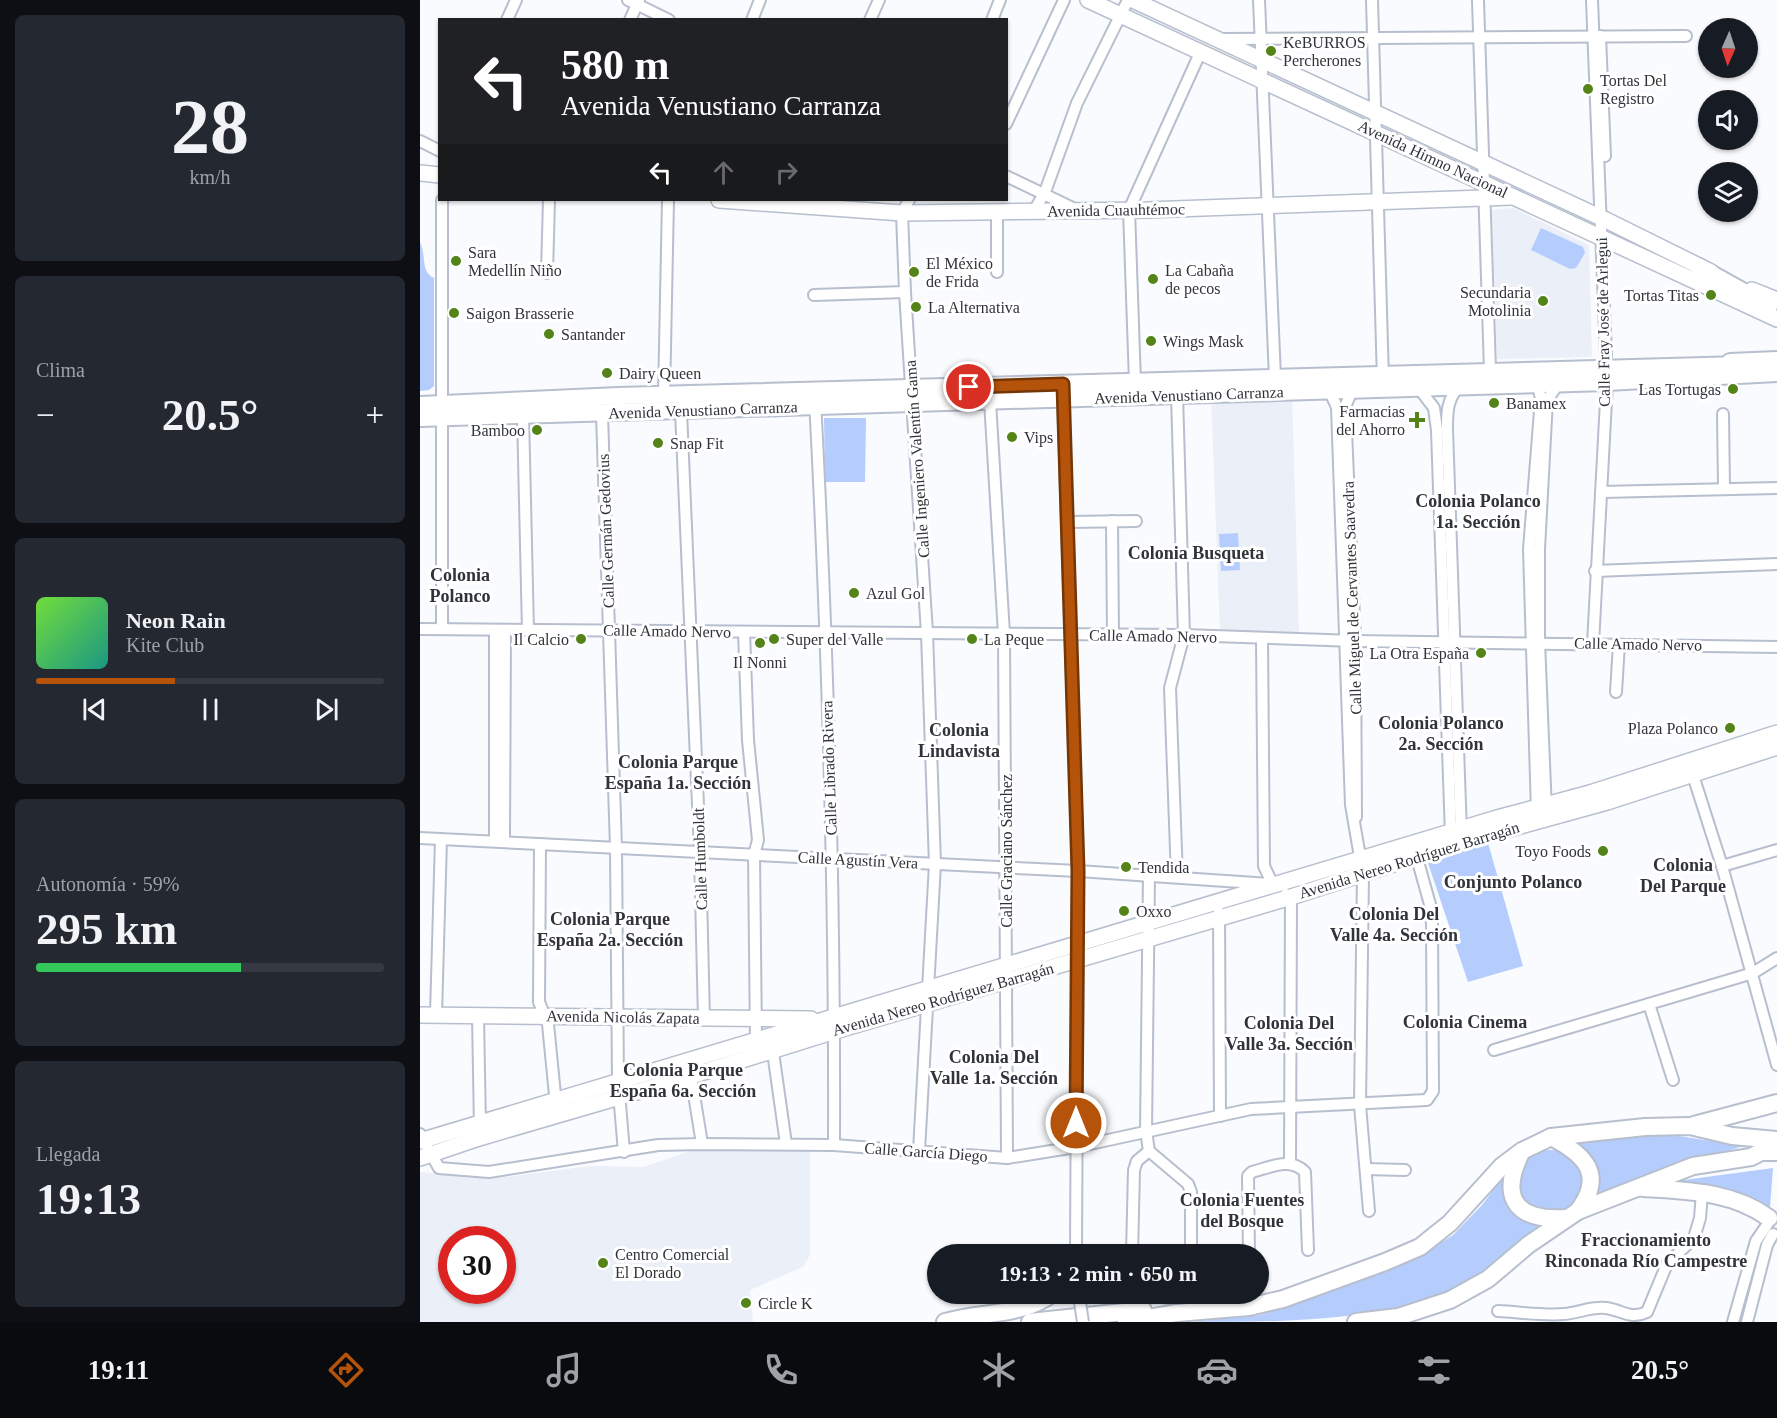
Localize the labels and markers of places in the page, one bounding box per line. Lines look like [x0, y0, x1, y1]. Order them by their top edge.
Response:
place label: KeBURROS Percherones [1283, 34, 1366, 69]
marker: KeBURROS Percherones [1264, 44, 1278, 58]
place label: Tortas Del Registro [1600, 72, 1667, 108]
marker: Tortas Del Registro [1581, 82, 1595, 96]
place label: Sara Medellín Niño [468, 244, 562, 279]
marker: Sara Medellín Niño [449, 254, 463, 268]
place label: El México de Frida [926, 255, 993, 290]
place label: La Cabaña de pecos [1165, 262, 1234, 298]
marker: El México de Frida [907, 265, 921, 279]
marker: La Cabaña de pecos [1146, 272, 1160, 286]
place label: Secundaria Motolinia [1460, 284, 1531, 319]
place label: Tortas Titas [1624, 287, 1699, 304]
marker: Tortas Titas [1704, 288, 1718, 302]
marker: Secundaria Motolinia [1536, 294, 1550, 308]
place label: La Alternativa [928, 299, 1020, 316]
marker: La Alternativa [909, 300, 923, 314]
place label: Saigon Brasserie [466, 305, 574, 323]
marker: Saigon Brasserie [447, 306, 461, 320]
place label: Santander [561, 326, 626, 343]
marker: Santander [542, 327, 556, 341]
place label: Wings Mask [1163, 333, 1244, 351]
marker: Wings Mask [1144, 334, 1158, 348]
pin [943, 361, 994, 412]
place label: Dairy Queen [619, 365, 701, 383]
marker: Dairy Queen [600, 366, 614, 380]
place label: Las Tortugas [1638, 381, 1721, 399]
marker: Las Tortugas [1726, 382, 1740, 396]
place label: Banamex [1506, 395, 1566, 412]
marker: Banamex [1487, 396, 1501, 410]
place label: Farmacias del Ahorro [1336, 403, 1405, 438]
marker: Farmacias del Ahorro [1410, 413, 1424, 427]
place label: Bamboo [471, 422, 525, 439]
marker: Bamboo [530, 423, 544, 437]
place label: Vips [1024, 429, 1053, 447]
marker: Vips [1005, 430, 1019, 444]
place label: Snap Fit [670, 435, 724, 453]
marker: Snap Fit [651, 436, 665, 450]
place label: Azul Gol [866, 585, 926, 602]
marker: Azul Gol [847, 586, 861, 600]
place label: Il Calcio [513, 631, 569, 648]
place label: Super del Valle [786, 631, 883, 649]
place label: La Peque [984, 631, 1044, 649]
marker: Il Calcio [574, 632, 588, 646]
marker: Super del Valle [767, 632, 781, 646]
marker: La Peque [965, 632, 979, 646]
marker: Il Nonni [753, 636, 767, 650]
place label: La Otra España [1369, 645, 1469, 663]
marker: La Otra España [1474, 646, 1488, 660]
place label: Il Nonni [733, 654, 787, 671]
place label: Plaza Polanco [1628, 720, 1718, 737]
marker: Plaza Polanco [1723, 721, 1737, 735]
place label: Toyo Foods [1515, 843, 1591, 861]
marker: Toyo Foods [1596, 844, 1610, 858]
place label: Tendida [1138, 859, 1189, 876]
marker: Tendida [1119, 860, 1133, 874]
place label: Oxxo [1136, 903, 1172, 920]
marker: Oxxo [1117, 904, 1131, 918]
place label: Centro Comercial El Dorado [615, 1246, 730, 1281]
marker: Centro Comercial El Dorado [596, 1256, 610, 1270]
place label: Circle K [758, 1295, 813, 1312]
marker: Circle K [739, 1296, 753, 1310]

